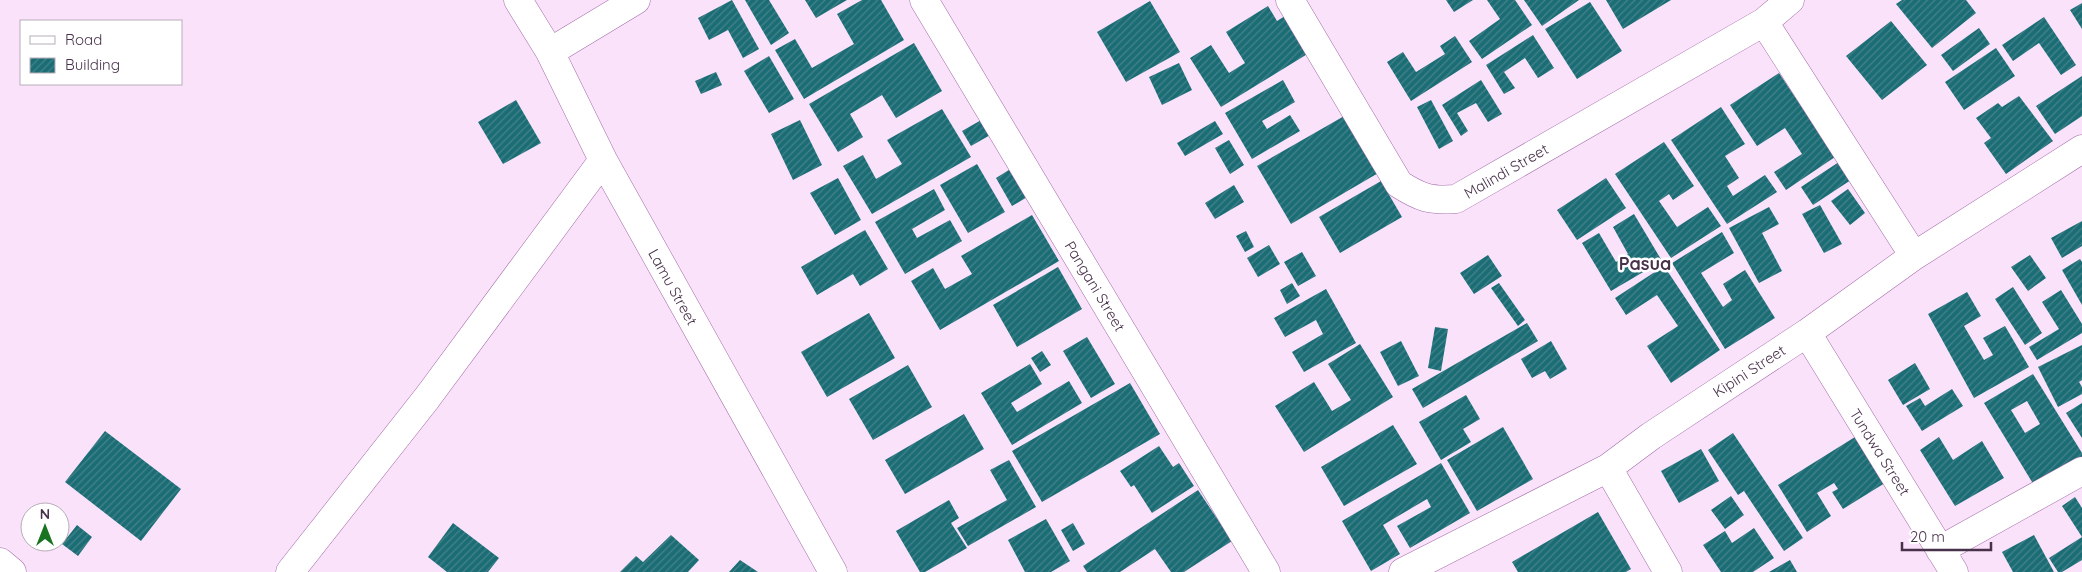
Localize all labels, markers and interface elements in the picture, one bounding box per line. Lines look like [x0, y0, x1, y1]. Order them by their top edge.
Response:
legend [20, 20, 182, 85]
text: Road [65, 30, 102, 49]
text: Building [65, 55, 120, 74]
street label: Malindi Street [1460, 139, 1552, 203]
street label: Pangani Street [1061, 237, 1129, 335]
street label: Lamu Street [644, 245, 702, 329]
district label: Pasua [1619, 252, 1671, 275]
street label: Kipini Street [1709, 341, 1789, 401]
street label: Tundwa Street [1846, 405, 1914, 499]
north arrow [20, 502, 70, 552]
text: N [40, 505, 50, 523]
scale bar [1902, 520, 1991, 552]
text: 20 m [1910, 527, 1945, 546]

